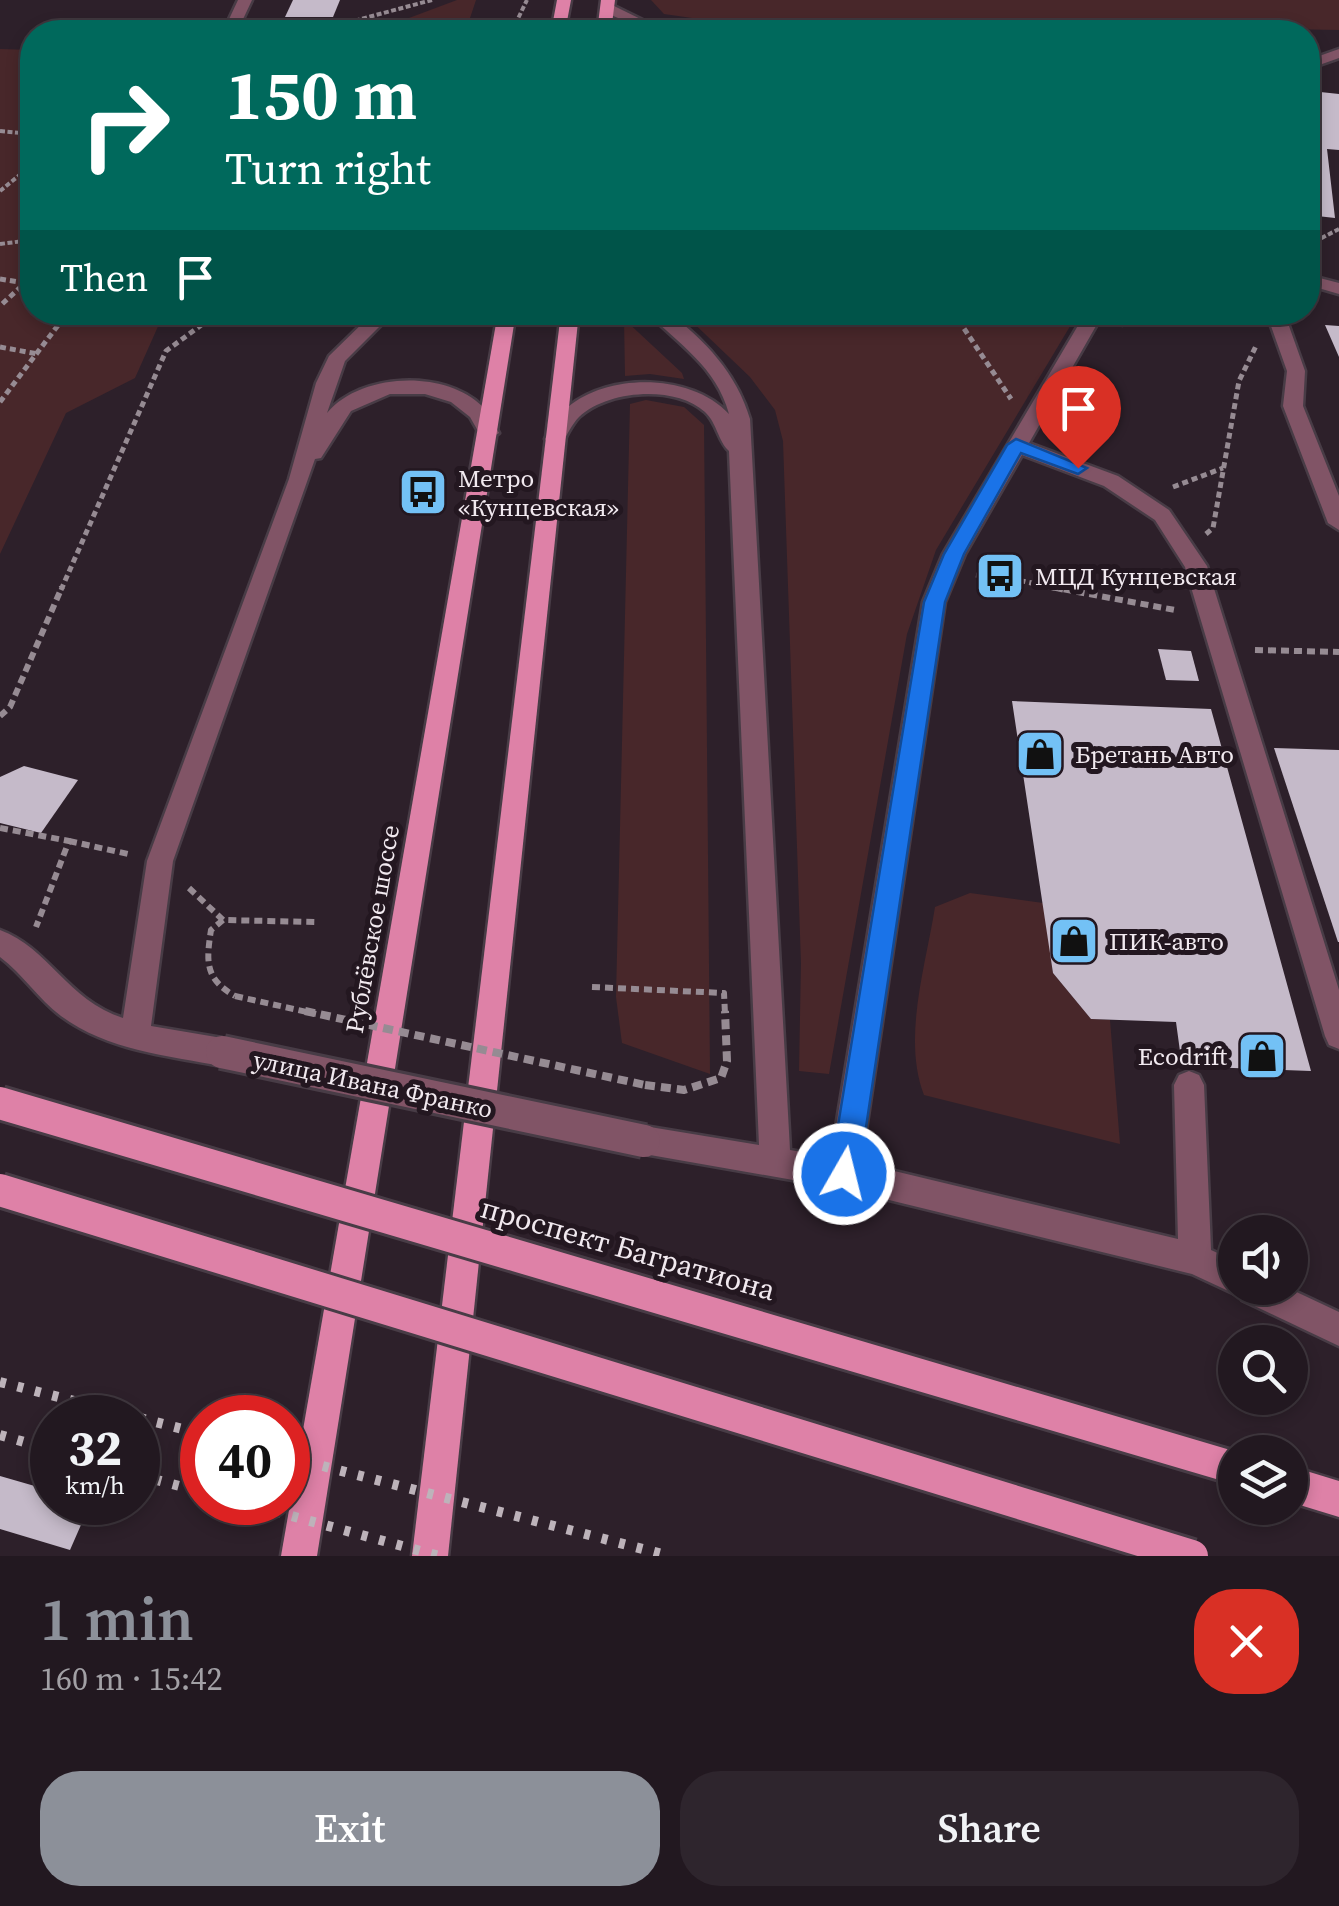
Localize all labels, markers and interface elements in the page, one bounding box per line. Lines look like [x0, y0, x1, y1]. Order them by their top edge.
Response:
text: 150 m [225, 46, 417, 142]
icon: right [60, 60, 190, 190]
text: Turn right [225, 137, 431, 199]
icon: arrive [168, 250, 223, 305]
text: Then [60, 252, 148, 304]
pin [1036, 366, 1121, 469]
icon: arrive [1051, 381, 1106, 436]
place label: Метро «Кунцевская» [458, 461, 619, 524]
bus stop icon: Метро «Кунцевская» [397, 466, 449, 518]
bus stop icon: МЦД Кунцевская [974, 550, 1026, 602]
place label: МЦД Кунцевская [1035, 559, 1237, 593]
shop icon: Бретань Авто [1014, 728, 1066, 780]
place label: Бретань Авто [1075, 737, 1234, 771]
street label: Рублёвское шоссе [337, 822, 407, 1036]
shop icon: ПИК-авто [1048, 915, 1100, 967]
place label: ПИК-авто [1109, 924, 1224, 958]
shop icon: Ecodrift [1236, 1030, 1288, 1082]
place label: Ecodrift [1138, 1039, 1228, 1073]
street label: улица Ивана Франко [250, 1042, 496, 1126]
position arrow [792, 1122, 896, 1226]
street label: проспект Багратиона [476, 1187, 781, 1310]
map controls [1218, 1215, 1308, 1525]
button: sound [1218, 1215, 1308, 1305]
button: search [1218, 1325, 1308, 1415]
speed limit sign: 40 [180, 1395, 310, 1525]
text: 32 [68, 1413, 122, 1482]
button: layers [1218, 1435, 1308, 1525]
text: km/h [65, 1468, 125, 1502]
text: 1 min [40, 1578, 194, 1660]
button: close [1194, 1589, 1299, 1694]
text: 160 m · 15:42 [40, 1657, 222, 1701]
button: Exit [40, 1771, 660, 1886]
button: Share [680, 1771, 1299, 1886]

